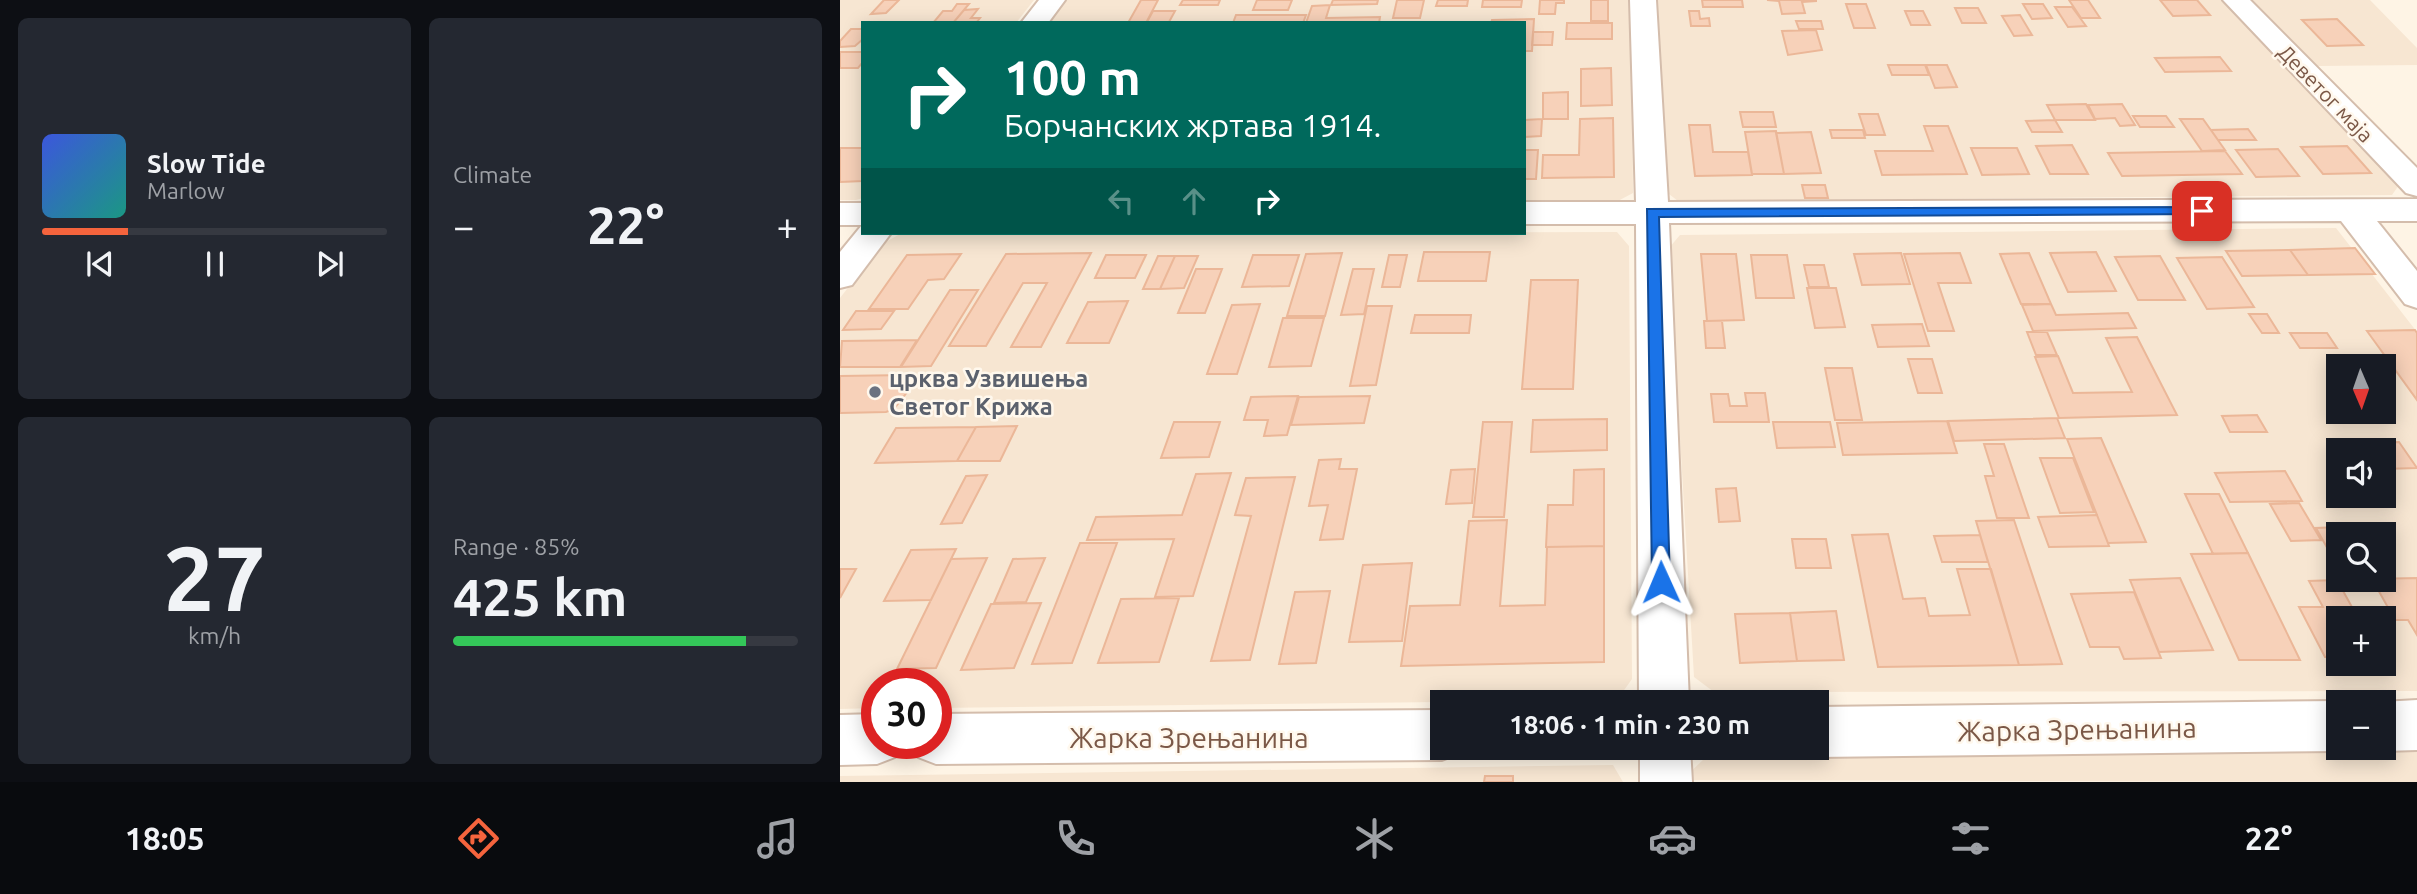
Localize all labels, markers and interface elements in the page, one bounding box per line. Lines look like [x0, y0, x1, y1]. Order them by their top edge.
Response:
street label: Деветог маја [2274, 39, 2378, 147]
icon: right [889, 49, 980, 140]
text: 100 m [1004, 49, 1141, 104]
text: Борчанских жртава 1914. [1004, 107, 1381, 143]
text: Slow Tide [147, 149, 266, 178]
text: Climate [453, 162, 532, 187]
text: Marlow [147, 178, 225, 203]
pin [2172, 181, 2232, 241]
icon: left [1102, 182, 1140, 220]
icon: ahead [1175, 182, 1213, 220]
icon: right [1248, 182, 1286, 220]
icon: arrive [2183, 192, 2221, 230]
text: 22° [587, 196, 664, 254]
text: − [453, 205, 474, 247]
text: + [777, 205, 798, 247]
icon: previous [81, 245, 119, 283]
icon: pause [196, 245, 234, 283]
icon: next [311, 245, 349, 283]
north arrow [2326, 354, 2396, 424]
map controls [2326, 354, 2396, 760]
place label: црква Узвишења Светог Крижа [889, 365, 1088, 420]
marker: црква Узвишења Светог Крижа [867, 384, 883, 400]
button: sound [2326, 438, 2396, 508]
button: search [2326, 522, 2396, 592]
text: 27 [163, 526, 266, 628]
text: Range · 85% [453, 534, 580, 559]
position arrow [1624, 545, 1698, 619]
text: 425 km [453, 568, 627, 626]
button: + [2326, 606, 2396, 676]
text: km/h [188, 623, 241, 648]
speed limit sign: 30 [861, 668, 952, 759]
button: − [2326, 690, 2396, 760]
text: 18:06 · 1 min · 230 m [1509, 710, 1750, 739]
street label: Жарка Зрењанина [1957, 711, 2197, 747]
street label: Жарка Зрењанина [1069, 722, 1309, 753]
icon: directions [454, 814, 503, 863]
icon: music [753, 814, 802, 863]
icon: phone [1051, 814, 1100, 863]
icon: climate [1350, 814, 1399, 863]
icon: car [1648, 814, 1697, 863]
icon: filters [1946, 814, 1995, 863]
text: 18:05 [125, 820, 205, 856]
text: 22° [2245, 820, 2292, 856]

